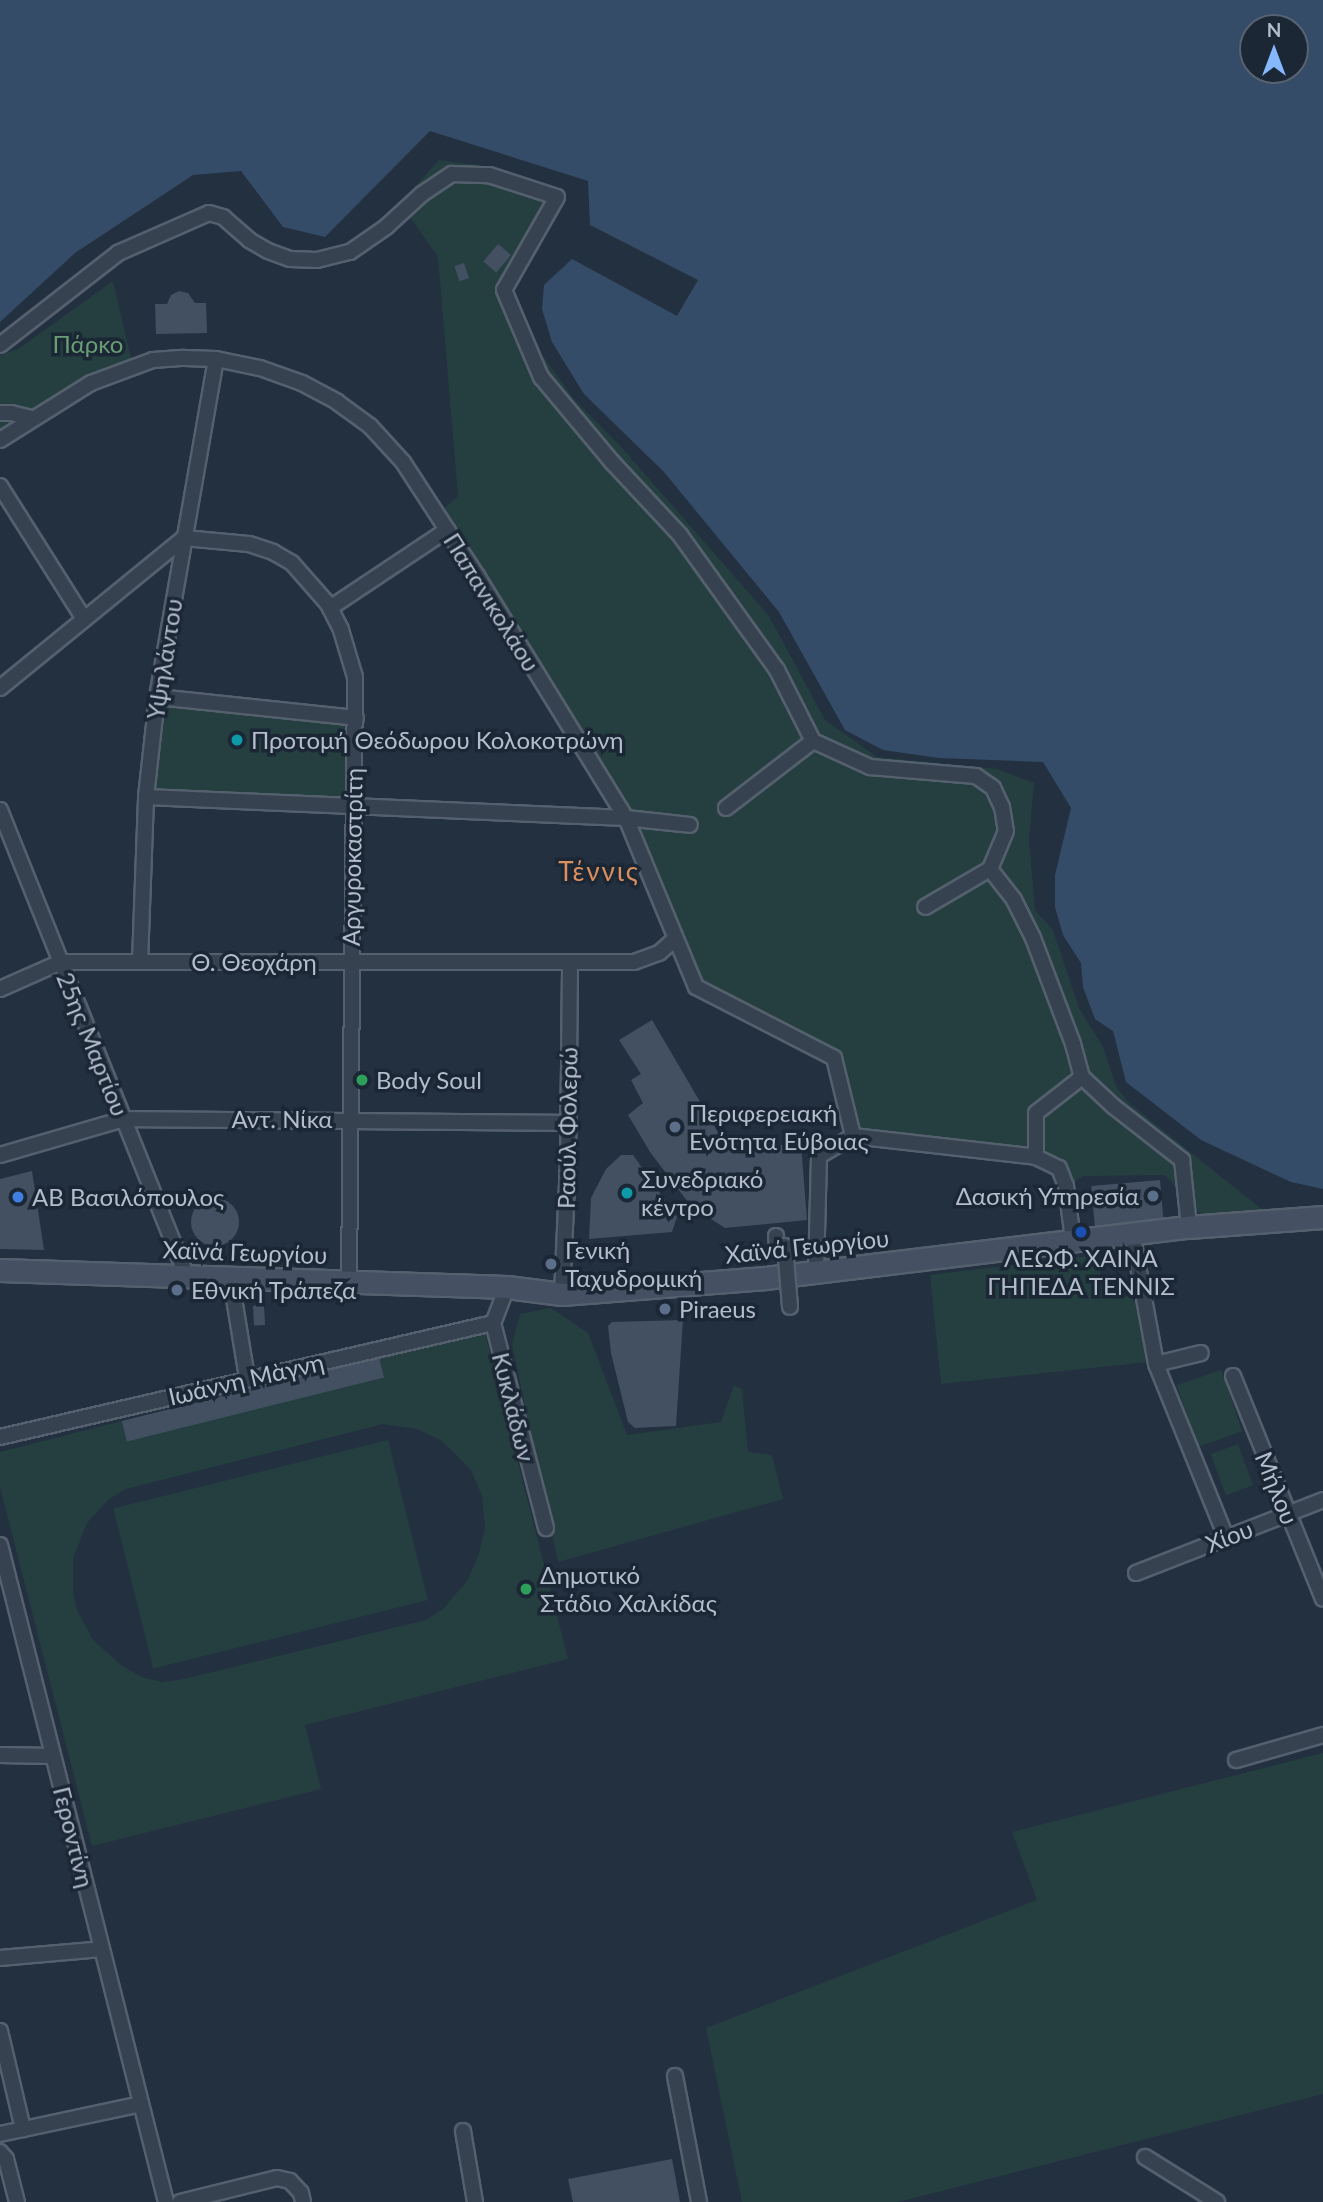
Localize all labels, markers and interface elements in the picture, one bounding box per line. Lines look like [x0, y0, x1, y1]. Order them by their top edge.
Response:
north arrow [1239, 14, 1309, 84]
text: N [1267, 18, 1281, 41]
park label: Πάρκο [53, 330, 123, 358]
street label: Παπανικολάου [438, 527, 546, 677]
street label: Υψηλάντου [140, 597, 188, 721]
place label: Προτομή Θεόδωρου Κολοκοτρώνη [251, 726, 624, 754]
marker: Προτομή Θεόδωρου Κολοκοτρώνη [229, 732, 245, 748]
street label: Αργυροκαστρίτη [336, 768, 368, 946]
district label: Τέννις [559, 856, 639, 888]
street label: Θ. Θεοχάρη [191, 948, 317, 976]
street label: 25ης Μαρτίου [51, 968, 135, 1120]
street label: Ραούλ Φολερώ [551, 1047, 583, 1209]
place label: Body Soul [376, 1066, 482, 1094]
marker: Body Soul [354, 1072, 370, 1088]
place label: Περιφερειακή Ενότητα Εύβοιας [689, 1099, 869, 1155]
street label: Αντ. Νίκα [232, 1105, 332, 1133]
marker: Περιφερειακή Ενότητα Εύβοιας [667, 1119, 683, 1135]
place label: Συνεδριακό κέντρο [641, 1165, 763, 1221]
place label: Δασική Υπηρεσία [955, 1182, 1139, 1210]
place label: ΑΒ Βασιλόπουλος [32, 1183, 224, 1211]
marker: Συνεδριακό κέντρο [619, 1185, 635, 1201]
marker: Δασική Υπηρεσία [1145, 1188, 1161, 1204]
marker: ΑΒ Βασιλόπουλος [10, 1189, 26, 1205]
street label: Χαϊνά Γεωργίου [724, 1223, 890, 1269]
marker: ΛΕΩΦ. ΧΑΙΝΑ ΓΗΠΕΔΑ ΤΕΝΝΙΣ [1073, 1224, 1089, 1240]
street label: Χαϊνά Γεωργίου [162, 1235, 328, 1269]
place label: Γενική Ταχυδρομική [565, 1236, 702, 1292]
place label: ΛΕΩΦ. ΧΑΙΝΑ ΓΗΠΕΔΑ ΤΕΝΝΙΣ [987, 1244, 1175, 1300]
marker: Γενική Ταχυδρομική [543, 1256, 559, 1272]
place label: Εθνική Τράπεζα [191, 1276, 357, 1304]
marker: Εθνική Τράπεζα [169, 1282, 185, 1298]
place label: Piraeus [679, 1295, 756, 1323]
marker: Piraeus [657, 1301, 673, 1317]
street label: Ιωάννη Μὰγνη [165, 1347, 327, 1411]
street label: Κυκλάδων [487, 1350, 541, 1464]
street label: Μήλου [1249, 1448, 1305, 1528]
street label: Χίου [1201, 1514, 1257, 1558]
place label: Δημοτικό Στάδιο Χαλκίδας [540, 1561, 717, 1617]
marker: Δημοτικό Στάδιο Χαλκίδας [518, 1581, 534, 1597]
street label: Γεροντίνη [48, 1784, 100, 1890]

